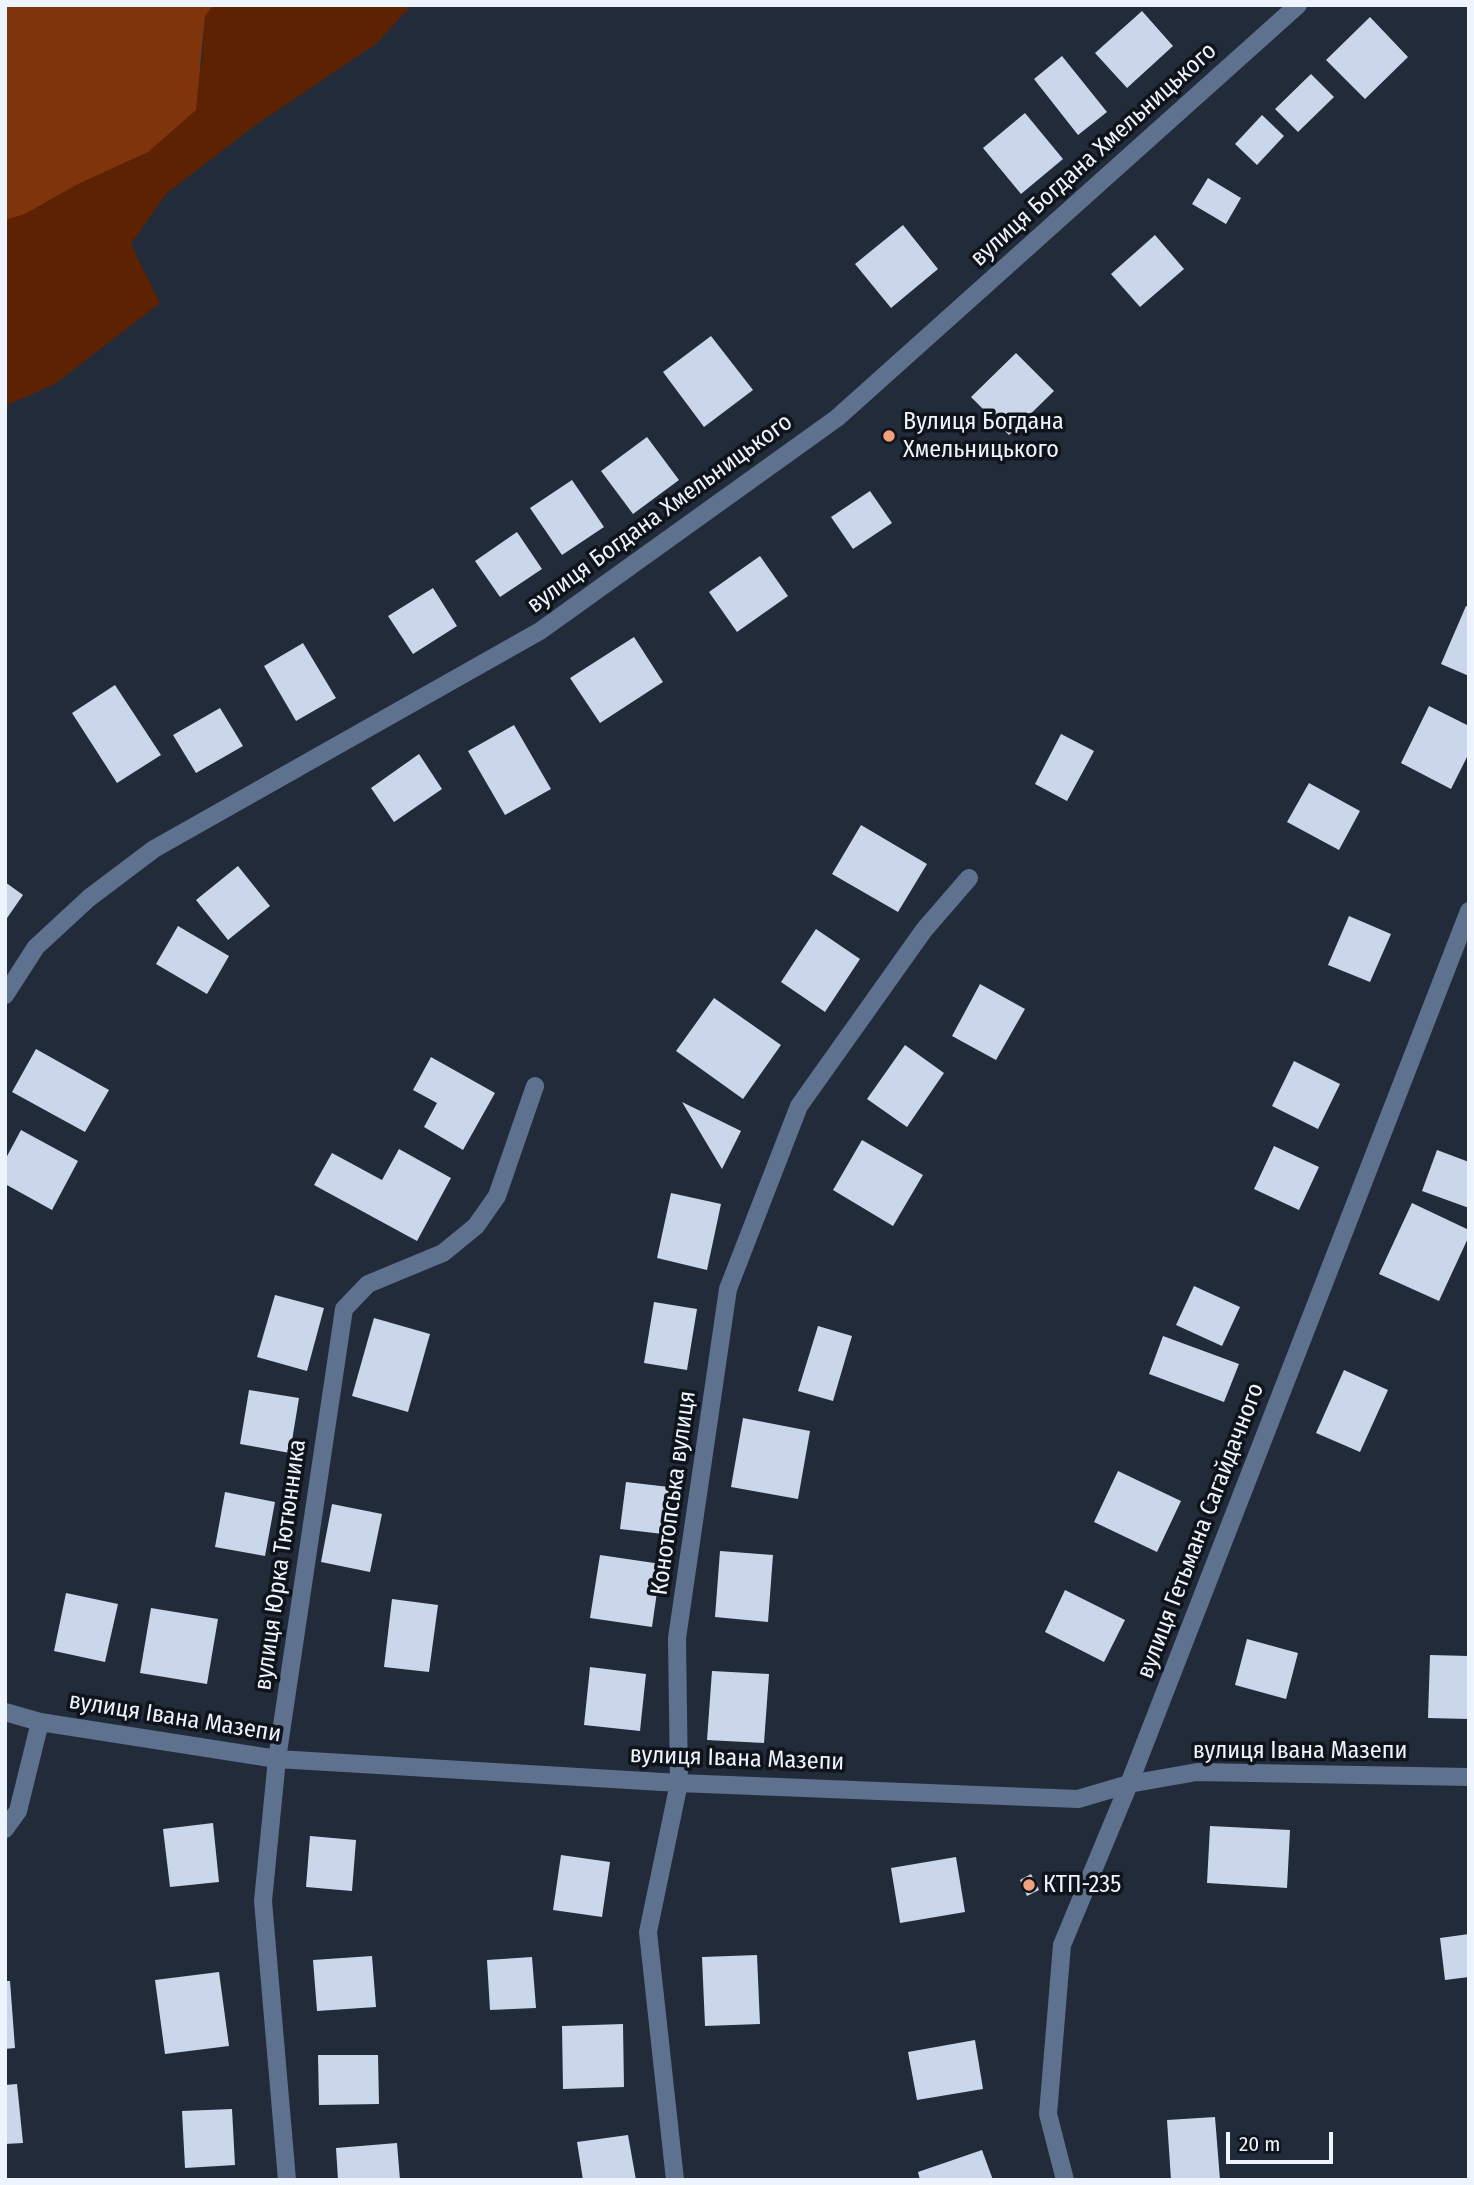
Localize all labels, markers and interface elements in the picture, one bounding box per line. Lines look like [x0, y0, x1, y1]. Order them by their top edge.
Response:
street label: вулиця Богдана Хмельницького [965, 37, 1223, 273]
street label: вулиця Богдана Хмельницького [522, 408, 798, 620]
place label: Вулиця Богдана Хмельницького [903, 408, 1064, 464]
marker: Вулиця Богдана Хмельницького [881, 428, 897, 444]
street label: вулиця Гетьмана Сагайдачного [1131, 1379, 1271, 1683]
street label: Конотопська вулиця [645, 1389, 703, 1597]
street label: вулиця Юрка Тютюнника [249, 1438, 313, 1692]
street label: вулиця Івана Мазепи [67, 1687, 283, 1749]
street label: вулиця Івана Мазепи [1193, 1737, 1407, 1765]
street label: вулиця Івана Мазепи [629, 1741, 845, 1777]
place label: КТП-235 [1043, 1871, 1121, 1899]
marker: КТП-235 [1021, 1877, 1037, 1893]
scale bar [1229, 2118, 1336, 2162]
text: 20 m [1239, 2131, 1280, 2157]

